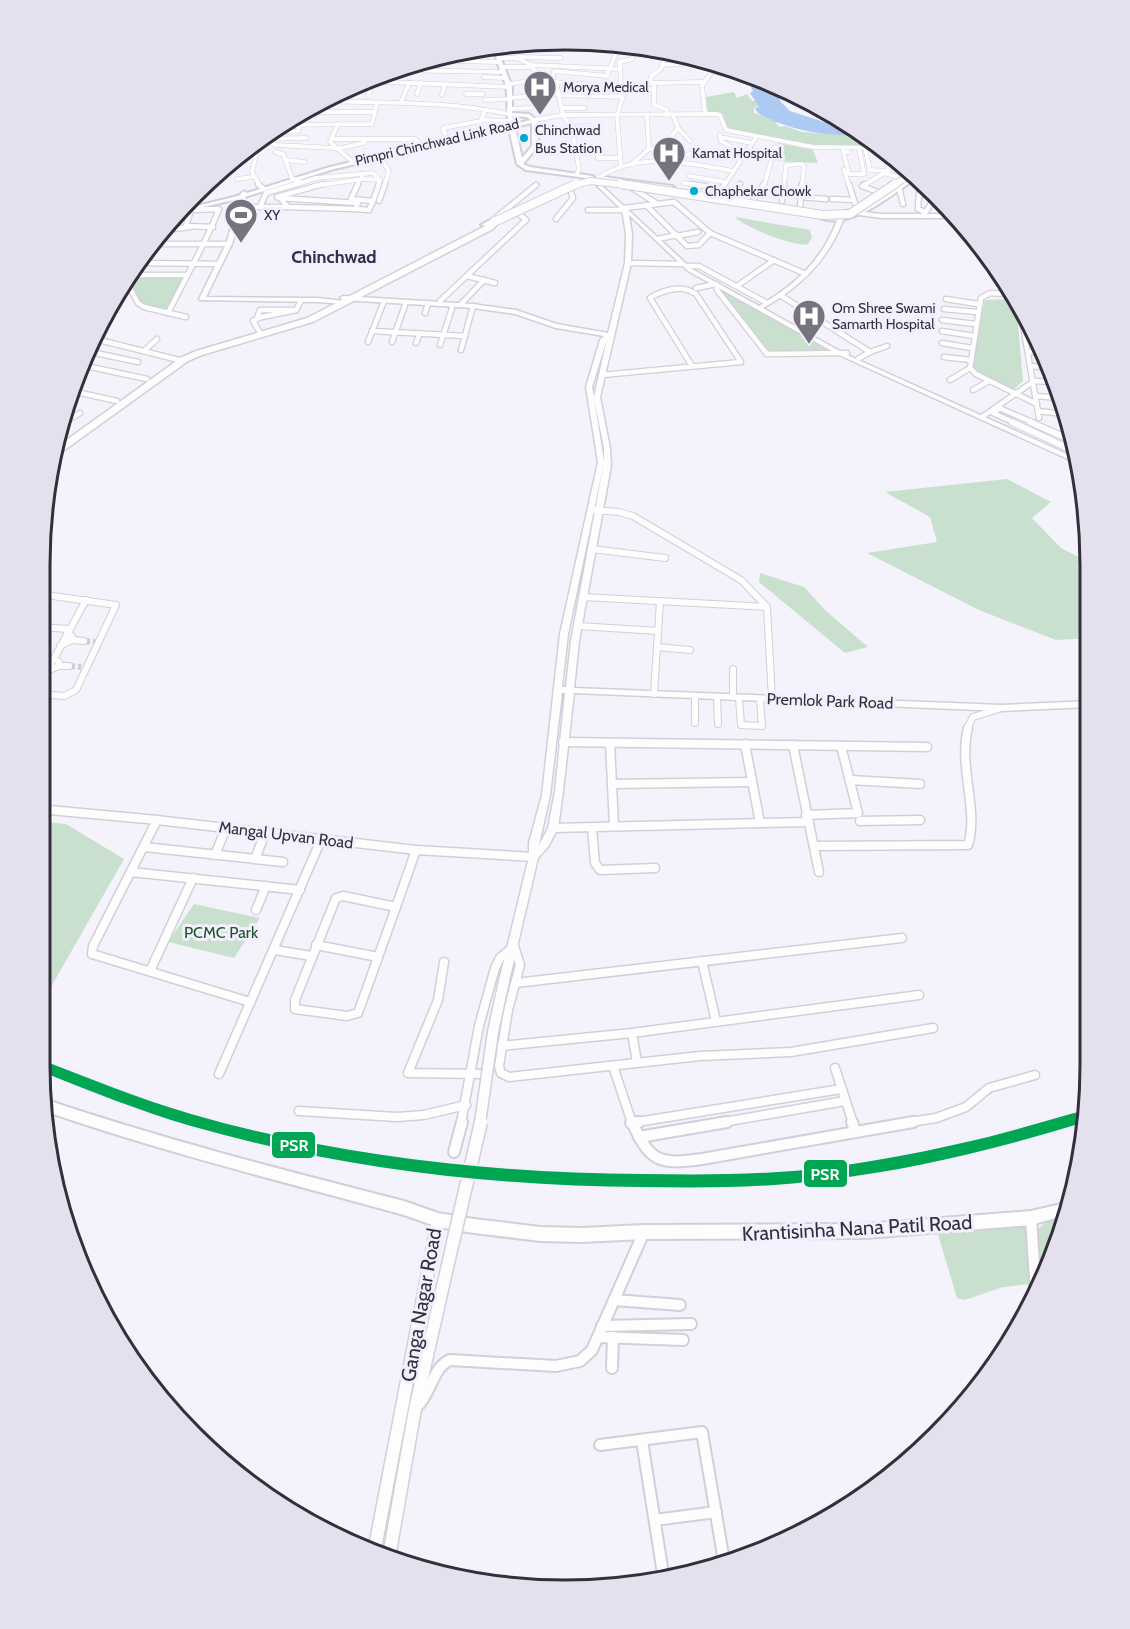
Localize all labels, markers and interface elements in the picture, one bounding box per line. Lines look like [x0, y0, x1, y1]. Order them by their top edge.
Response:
hospital icon: Morya Medical [522, 69, 558, 116]
place label: Morya Medical [563, 78, 649, 96]
street label: Pimpri Chinchwad Link Road [353, 114, 521, 170]
place label: Chinchwad Bus Station [535, 121, 602, 157]
marker: Chinchwad Bus Station [518, 132, 530, 144]
hospital icon: Kamat Hospital [651, 135, 687, 182]
place label: Kamat Hospital [692, 144, 783, 162]
place label: Chaphekar Chowk [705, 182, 812, 200]
marker: Chaphekar Chowk [688, 185, 700, 197]
sports icon: XY [223, 197, 259, 244]
place label: XY [264, 206, 281, 224]
district label: Chinchwad [291, 246, 377, 268]
hospital icon: Om Shree Swami Samarth Hospital [791, 298, 827, 345]
place label: Om Shree Swami Samarth Hospital [832, 299, 936, 333]
street label: Premlok Park Road [766, 689, 894, 713]
street label: Mangal Upvan Road [218, 817, 354, 853]
park label: PCMC Park [184, 923, 259, 942]
line badge: PSR [271, 1131, 316, 1159]
text: PSR [280, 1136, 308, 1155]
line badge: PSR [803, 1159, 848, 1188]
text: PSR [811, 1165, 839, 1184]
street label: Krantisinha Nana Patil Road [741, 1210, 973, 1246]
street label: Ganga Nagar Road [396, 1226, 446, 1384]

